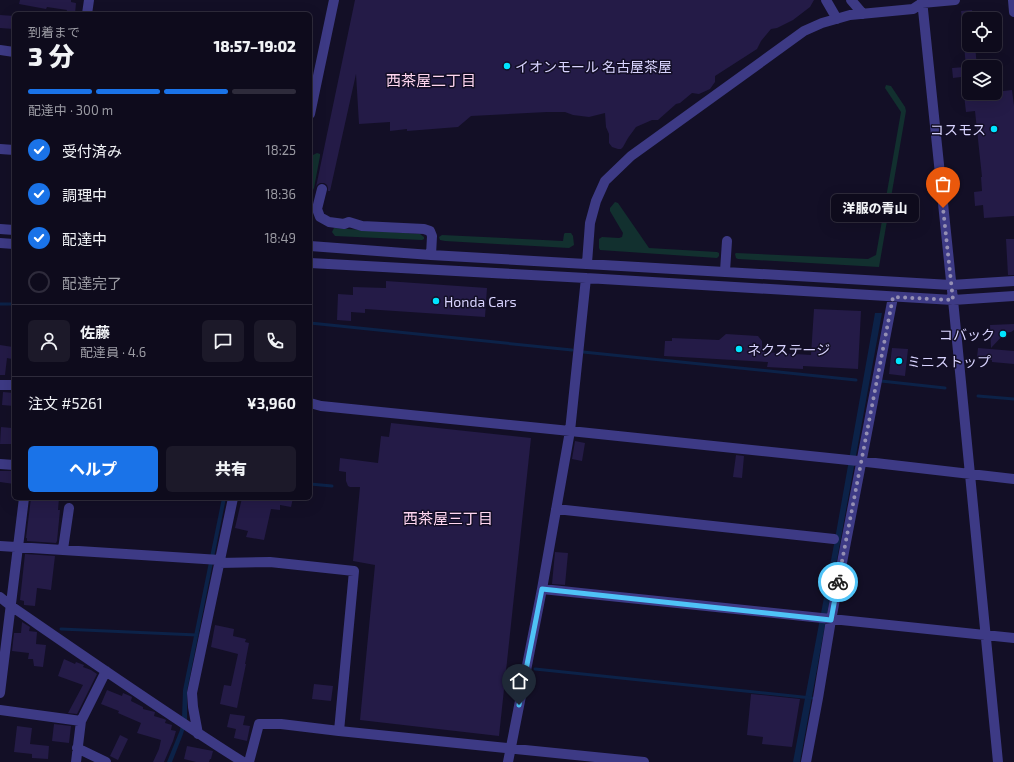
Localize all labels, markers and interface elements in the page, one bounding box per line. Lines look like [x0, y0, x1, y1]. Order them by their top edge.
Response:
map controls [962, 12, 1002, 100]
button: locate [962, 12, 1002, 52]
text: 到着まで [28, 24, 80, 40]
text: 18:57–19:02 [214, 37, 296, 55]
text: 3 分 [28, 40, 74, 71]
place label: イオンモール 名古屋茶屋 [515, 58, 672, 75]
button: layers [962, 60, 1002, 100]
marker: イオンモール 名古屋茶屋 [502, 61, 512, 71]
district label: 西茶屋二丁目 [386, 71, 476, 89]
text: 配達中 · 300 m [28, 102, 113, 118]
place label: コスモス [930, 121, 986, 138]
marker: コスモス [989, 124, 999, 134]
icon: check [28, 139, 50, 161]
text: 受付済み [62, 142, 122, 160]
text: 18:25 [266, 142, 296, 158]
pin [926, 167, 960, 208]
icon: bag [932, 173, 954, 195]
icon: check [28, 183, 50, 205]
text: 調理中 [62, 186, 107, 204]
text: 18:36 [265, 186, 296, 202]
callout: 洋服の青山 [831, 194, 919, 222]
text: 洋服の青山 [842, 200, 908, 216]
icon: check [28, 227, 50, 249]
text: 配達中 [62, 230, 107, 248]
text: 18:49 [264, 230, 296, 246]
text: 配達完了 [62, 274, 122, 292]
place label: Honda Cars [444, 293, 517, 310]
marker: Honda Cars [431, 296, 441, 306]
button: person [28, 320, 70, 362]
button: chat [202, 320, 244, 362]
button: phone [254, 320, 296, 362]
text: 佐藤 [80, 323, 110, 341]
place label: コバック [939, 326, 995, 343]
marker: コバック [998, 329, 1008, 339]
place label: ネクステージ [747, 341, 830, 358]
text: 配達員 · 4.6 [80, 344, 146, 360]
marker: ネクステージ [734, 344, 744, 354]
place label: ミニストップ [907, 353, 991, 370]
marker: ミニストップ [894, 356, 904, 366]
text: 注文 #5261 [28, 394, 103, 412]
text: ¥3,960 [247, 394, 296, 412]
button: ヘルプ [28, 446, 158, 492]
button: 共有 [166, 446, 296, 492]
district label: 西茶屋三丁目 [403, 509, 493, 527]
courier [818, 562, 858, 602]
icon: bike [827, 571, 849, 593]
pin [502, 664, 536, 705]
icon: home [508, 670, 530, 692]

